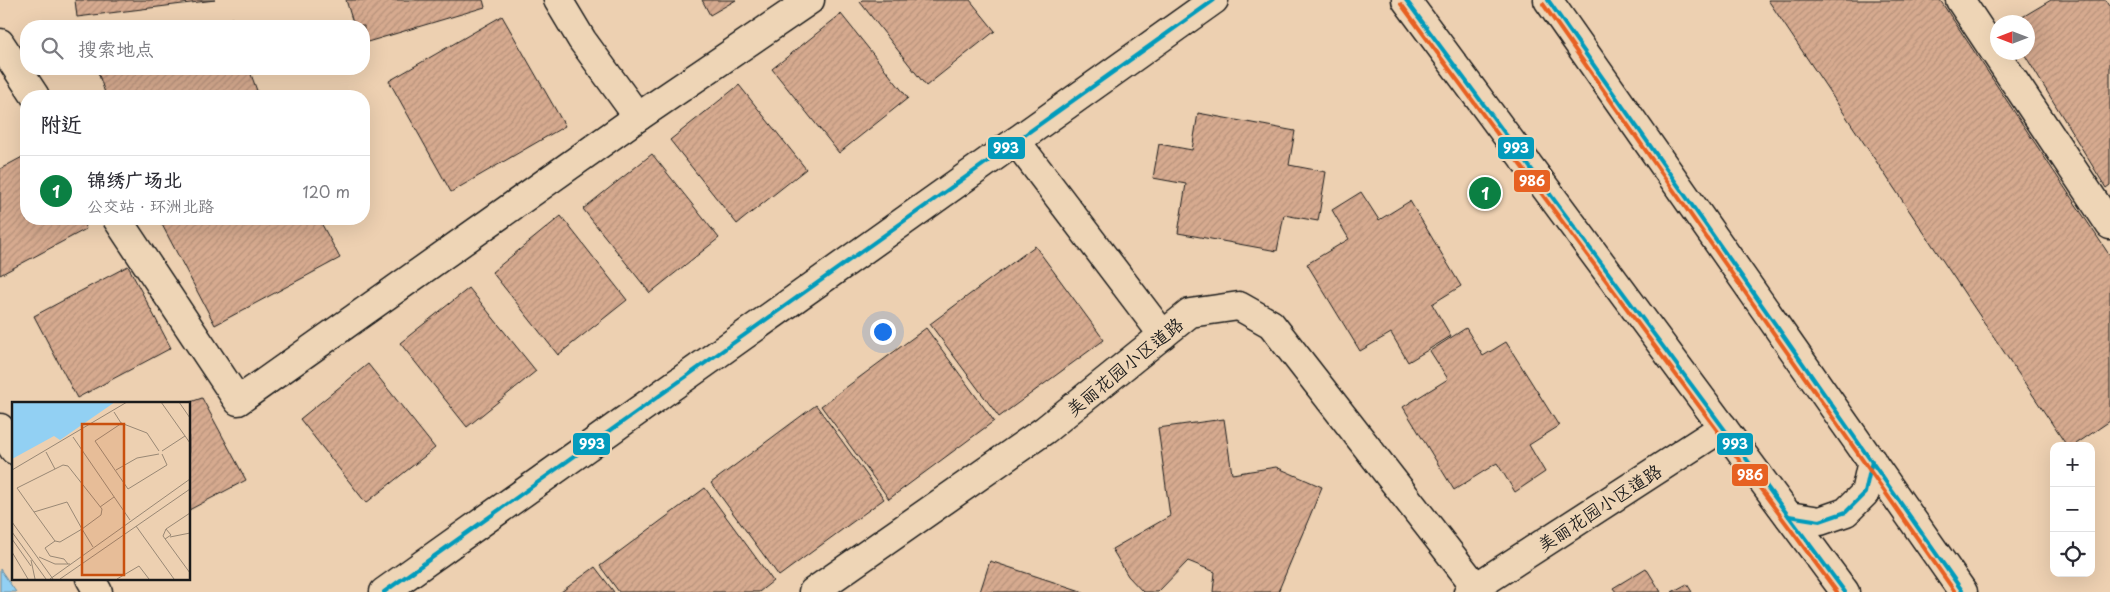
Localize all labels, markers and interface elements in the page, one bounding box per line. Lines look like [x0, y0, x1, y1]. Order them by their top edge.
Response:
north arrow [1990, 15, 2035, 60]
search box [20, 20, 370, 75]
icon: search [38, 34, 66, 62]
text: 搜索地点 [78, 34, 154, 62]
text: 附近 [40, 107, 82, 139]
line badge: 993 [987, 136, 1026, 160]
line badge: 993 [1497, 136, 1535, 160]
text: 993 [993, 137, 1019, 158]
text: 993 [1503, 137, 1529, 158]
text: 锦绣广场北 [87, 165, 182, 193]
line badge: 986 [1513, 169, 1551, 193]
text: 986 [1519, 170, 1545, 191]
pin: 1 [1469, 174, 1501, 212]
text: 1 [52, 179, 60, 203]
text: 120 m [303, 179, 350, 203]
text: 公交站 · 环洲北路 [87, 193, 214, 217]
street label: 美丽花园小区道路 [1060, 310, 1188, 422]
your location [870, 319, 896, 345]
inset map [12, 402, 190, 580]
line badge: 993 [572, 432, 611, 456]
line badge: 993 [1716, 432, 1754, 456]
text: 993 [579, 433, 605, 454]
text: 993 [1722, 433, 1748, 454]
map controls [2050, 442, 2095, 577]
button: + [2050, 442, 2095, 487]
street label: 美丽花园小区道路 [1531, 456, 1667, 558]
line badge: 986 [1731, 463, 1769, 487]
text: 986 [1737, 464, 1763, 485]
button: − [2050, 487, 2095, 532]
button: locate [2050, 532, 2095, 577]

